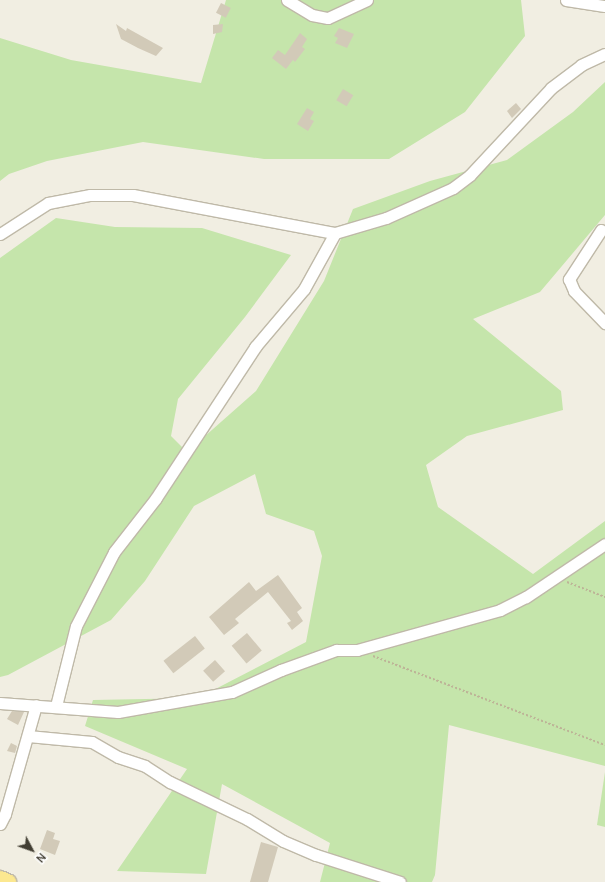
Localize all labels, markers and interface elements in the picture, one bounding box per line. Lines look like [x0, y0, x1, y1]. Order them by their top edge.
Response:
north arrow [12, 830, 52, 870]
text: N [33, 850, 50, 866]

